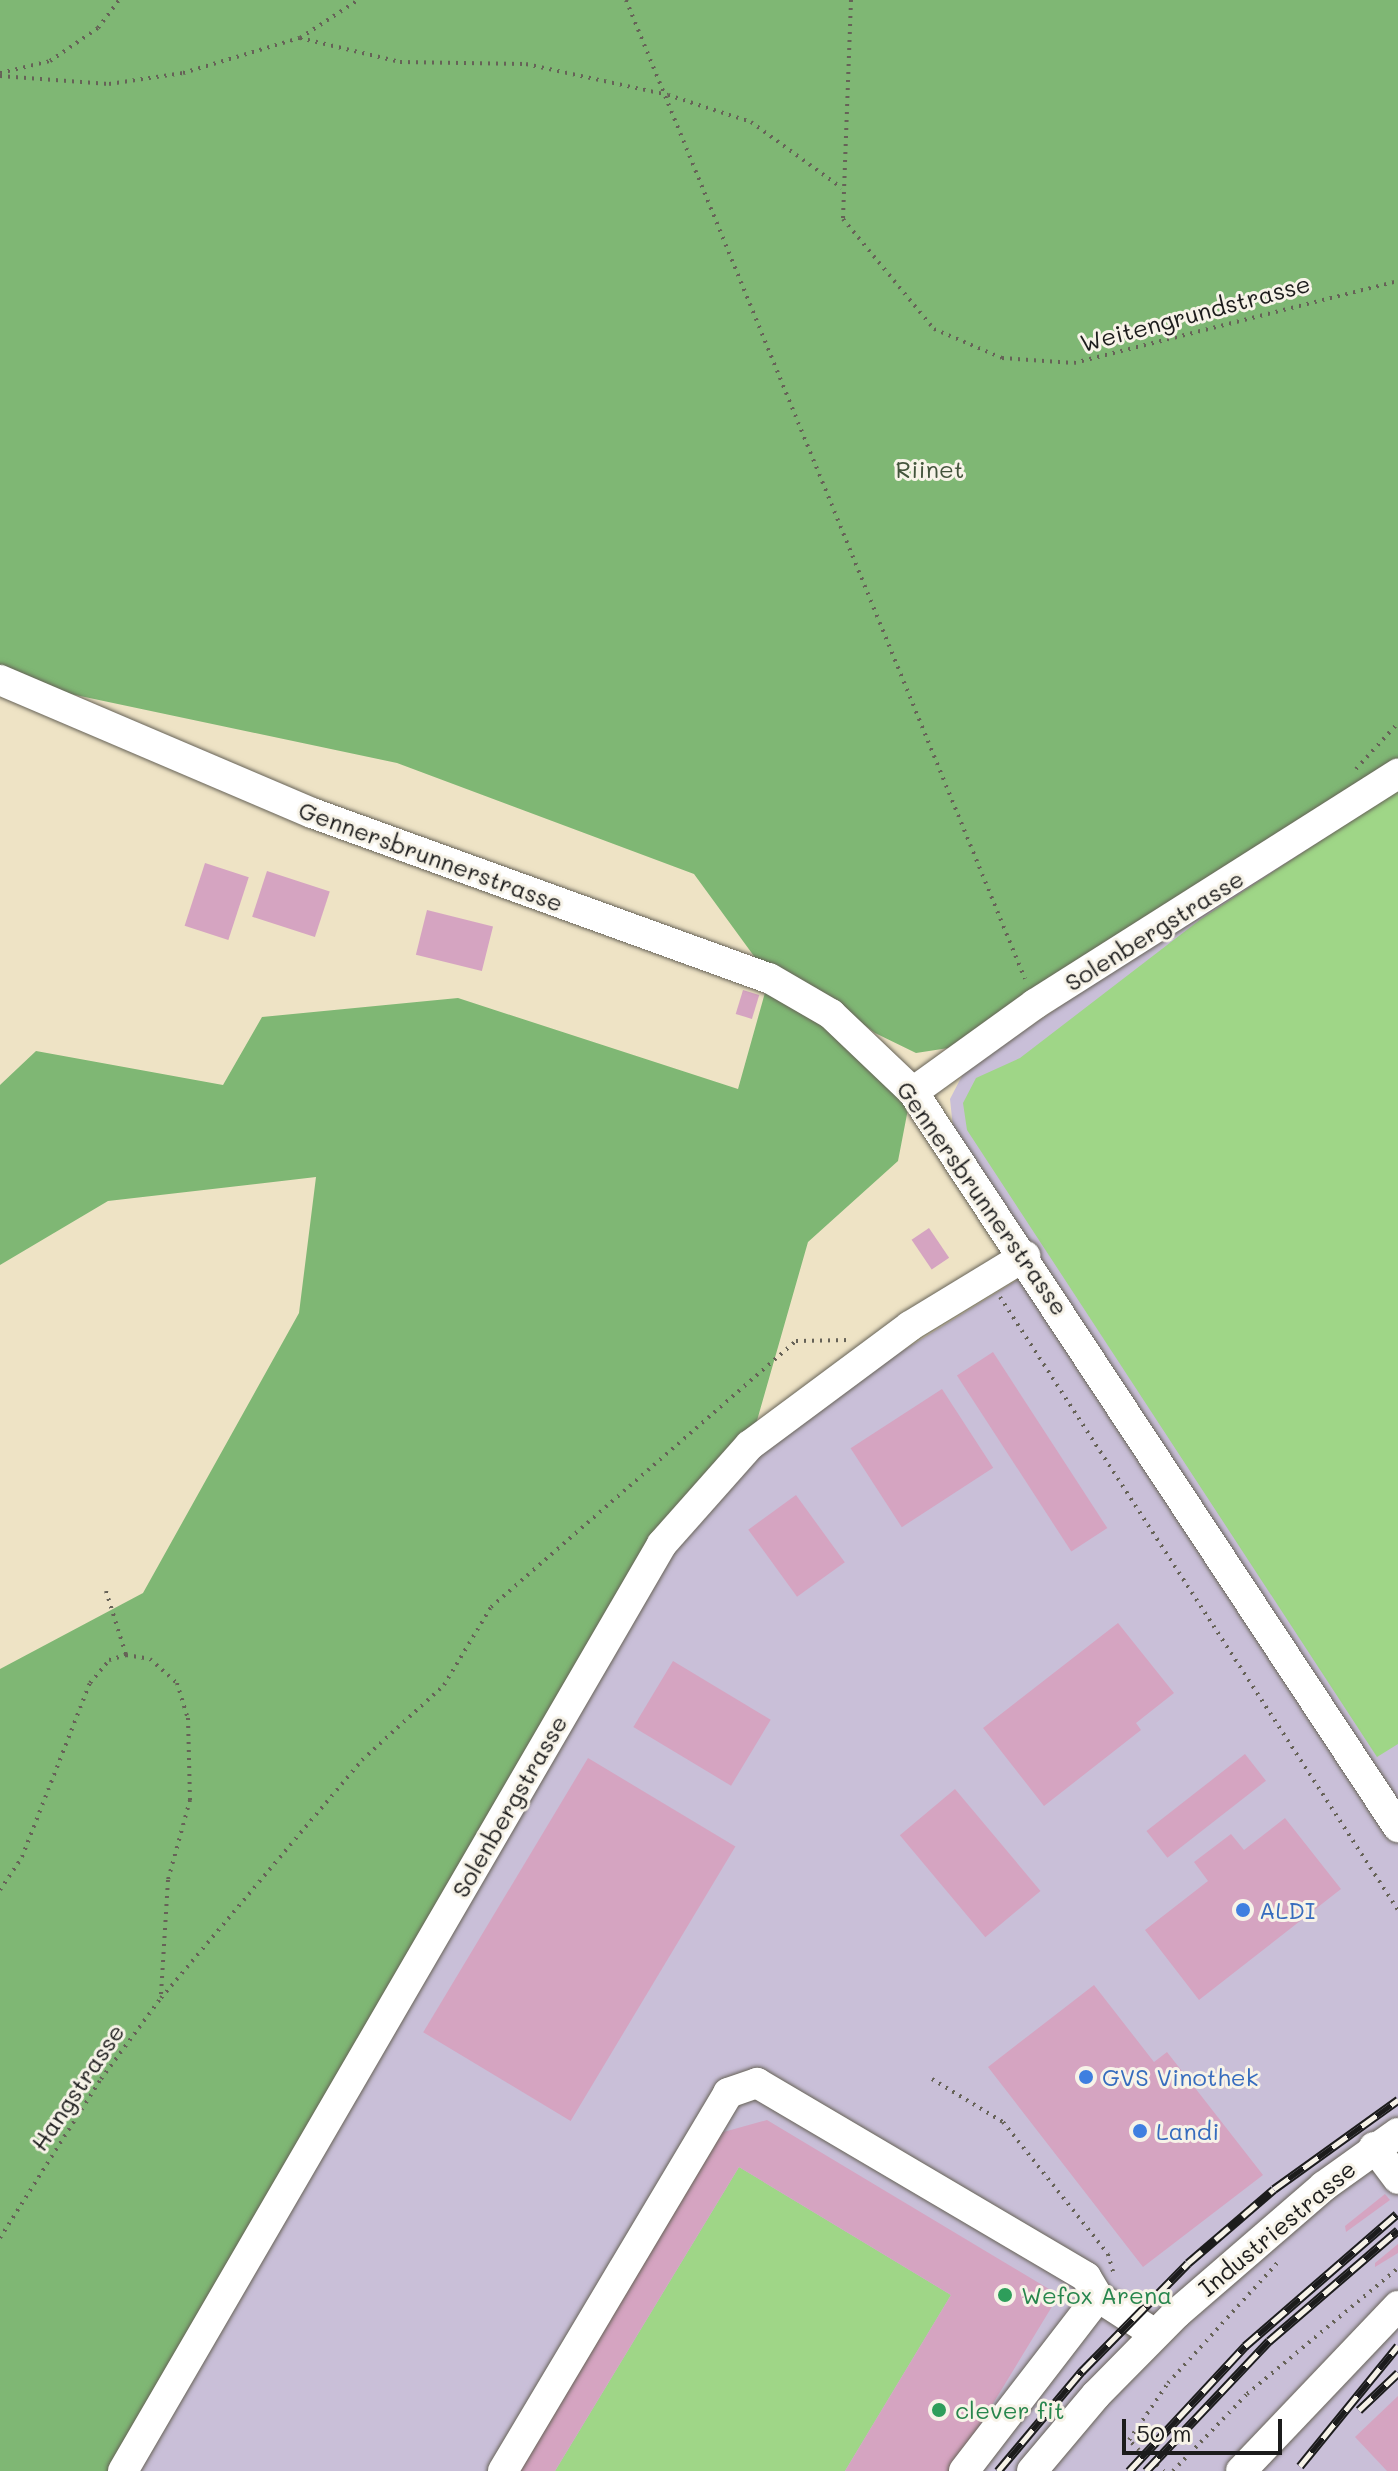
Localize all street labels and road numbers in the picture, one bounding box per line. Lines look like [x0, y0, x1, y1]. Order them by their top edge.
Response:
street label: Weitengrundstrasse [1077, 268, 1313, 358]
street label: Gennersbrunnerstrasse [295, 795, 567, 917]
street label: Solenbergstrasse [1059, 863, 1249, 997]
street label: Gennersbrunnerstrasse [891, 1075, 1075, 1321]
street label: Solenbergstrasse [445, 1710, 573, 1902]
street label: Hangstrasse [24, 2018, 130, 2156]
street label: Industriestrasse [1193, 2154, 1361, 2302]

